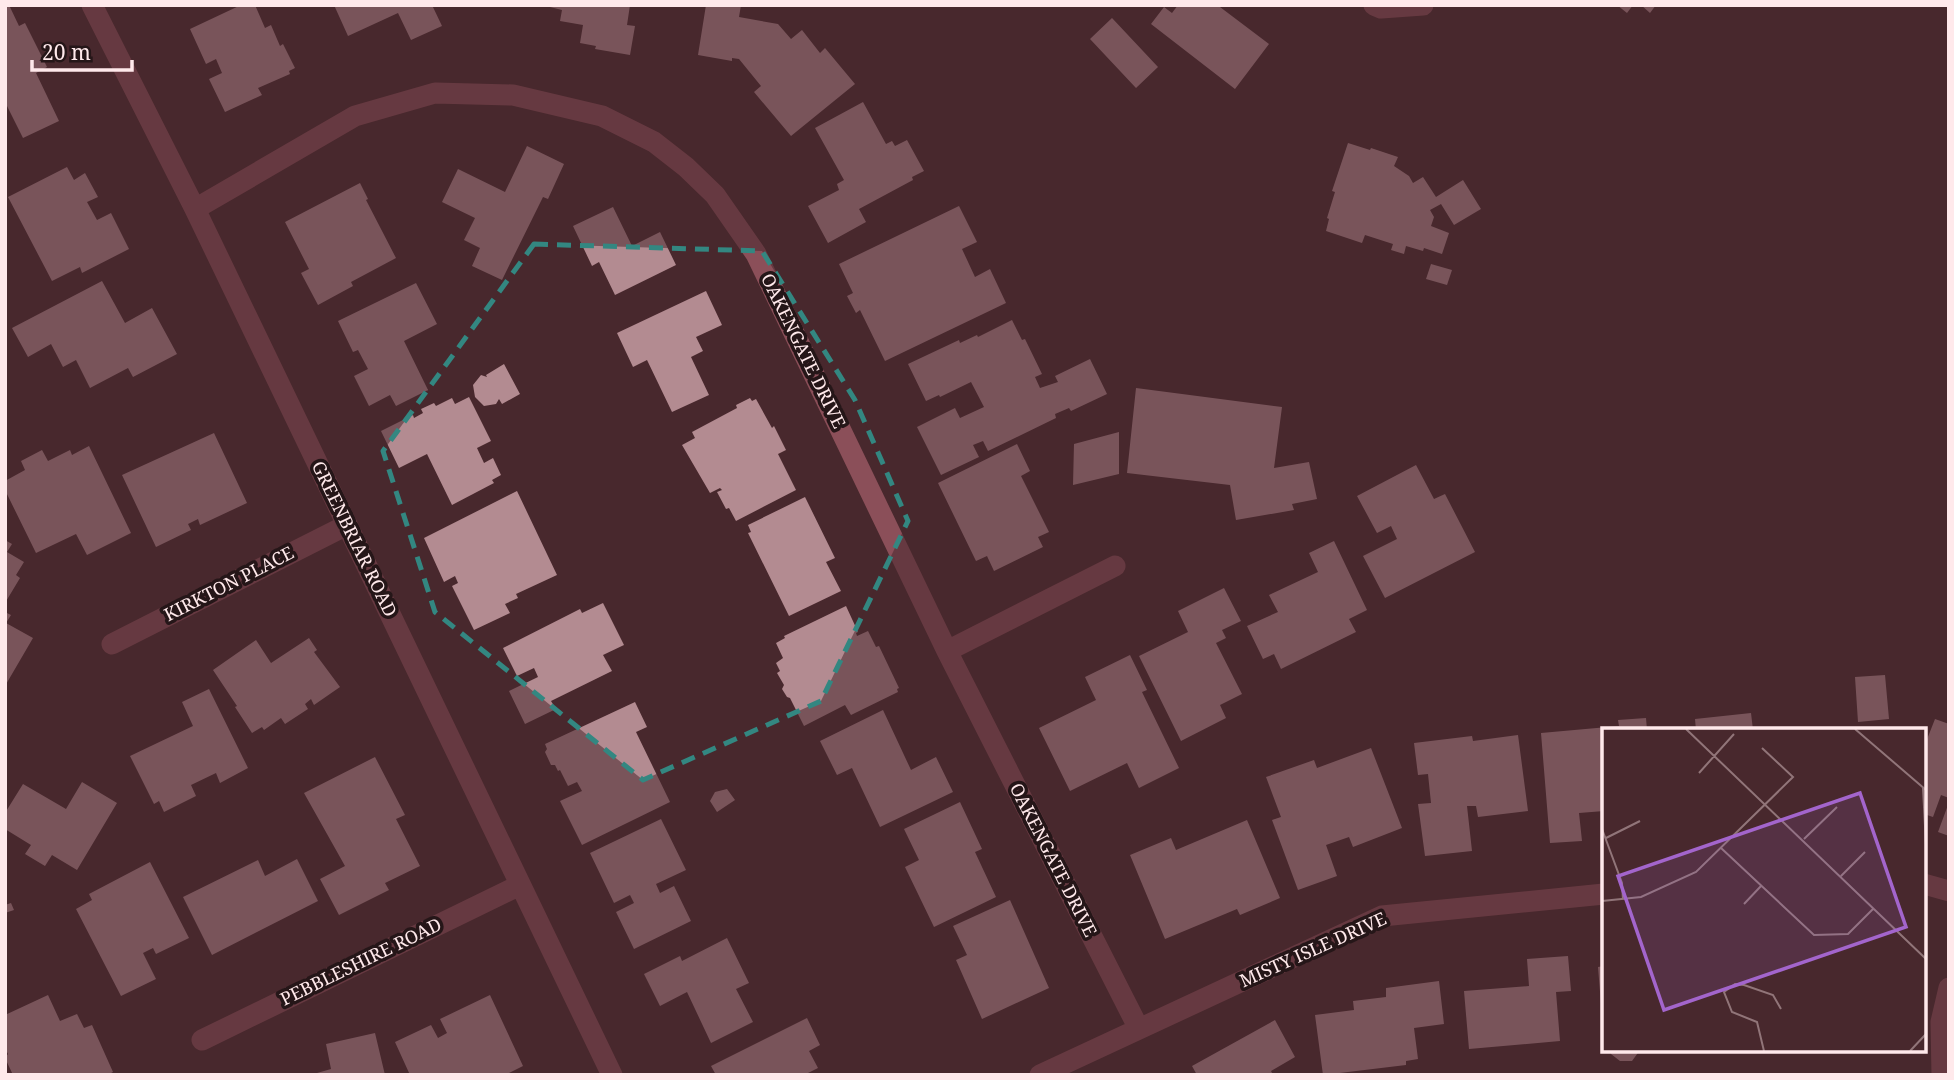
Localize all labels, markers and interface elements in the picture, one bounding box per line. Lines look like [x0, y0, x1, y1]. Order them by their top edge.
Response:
scale bar [32, 28, 131, 72]
text: 20 m [42, 38, 91, 66]
street label: OAKENGATE DRIVE [756, 269, 852, 432]
street label: GREENBRIAR ROAD [307, 457, 403, 620]
street label: KIRKTON PLACE [160, 540, 298, 626]
inset map [1602, 728, 1926, 1052]
street label: OAKENGATE DRIVE [1005, 779, 1103, 941]
street label: MISTY ISLE DRIVE [1235, 906, 1390, 992]
street label: PEBBLESHIRE ROAD [276, 912, 445, 1011]

